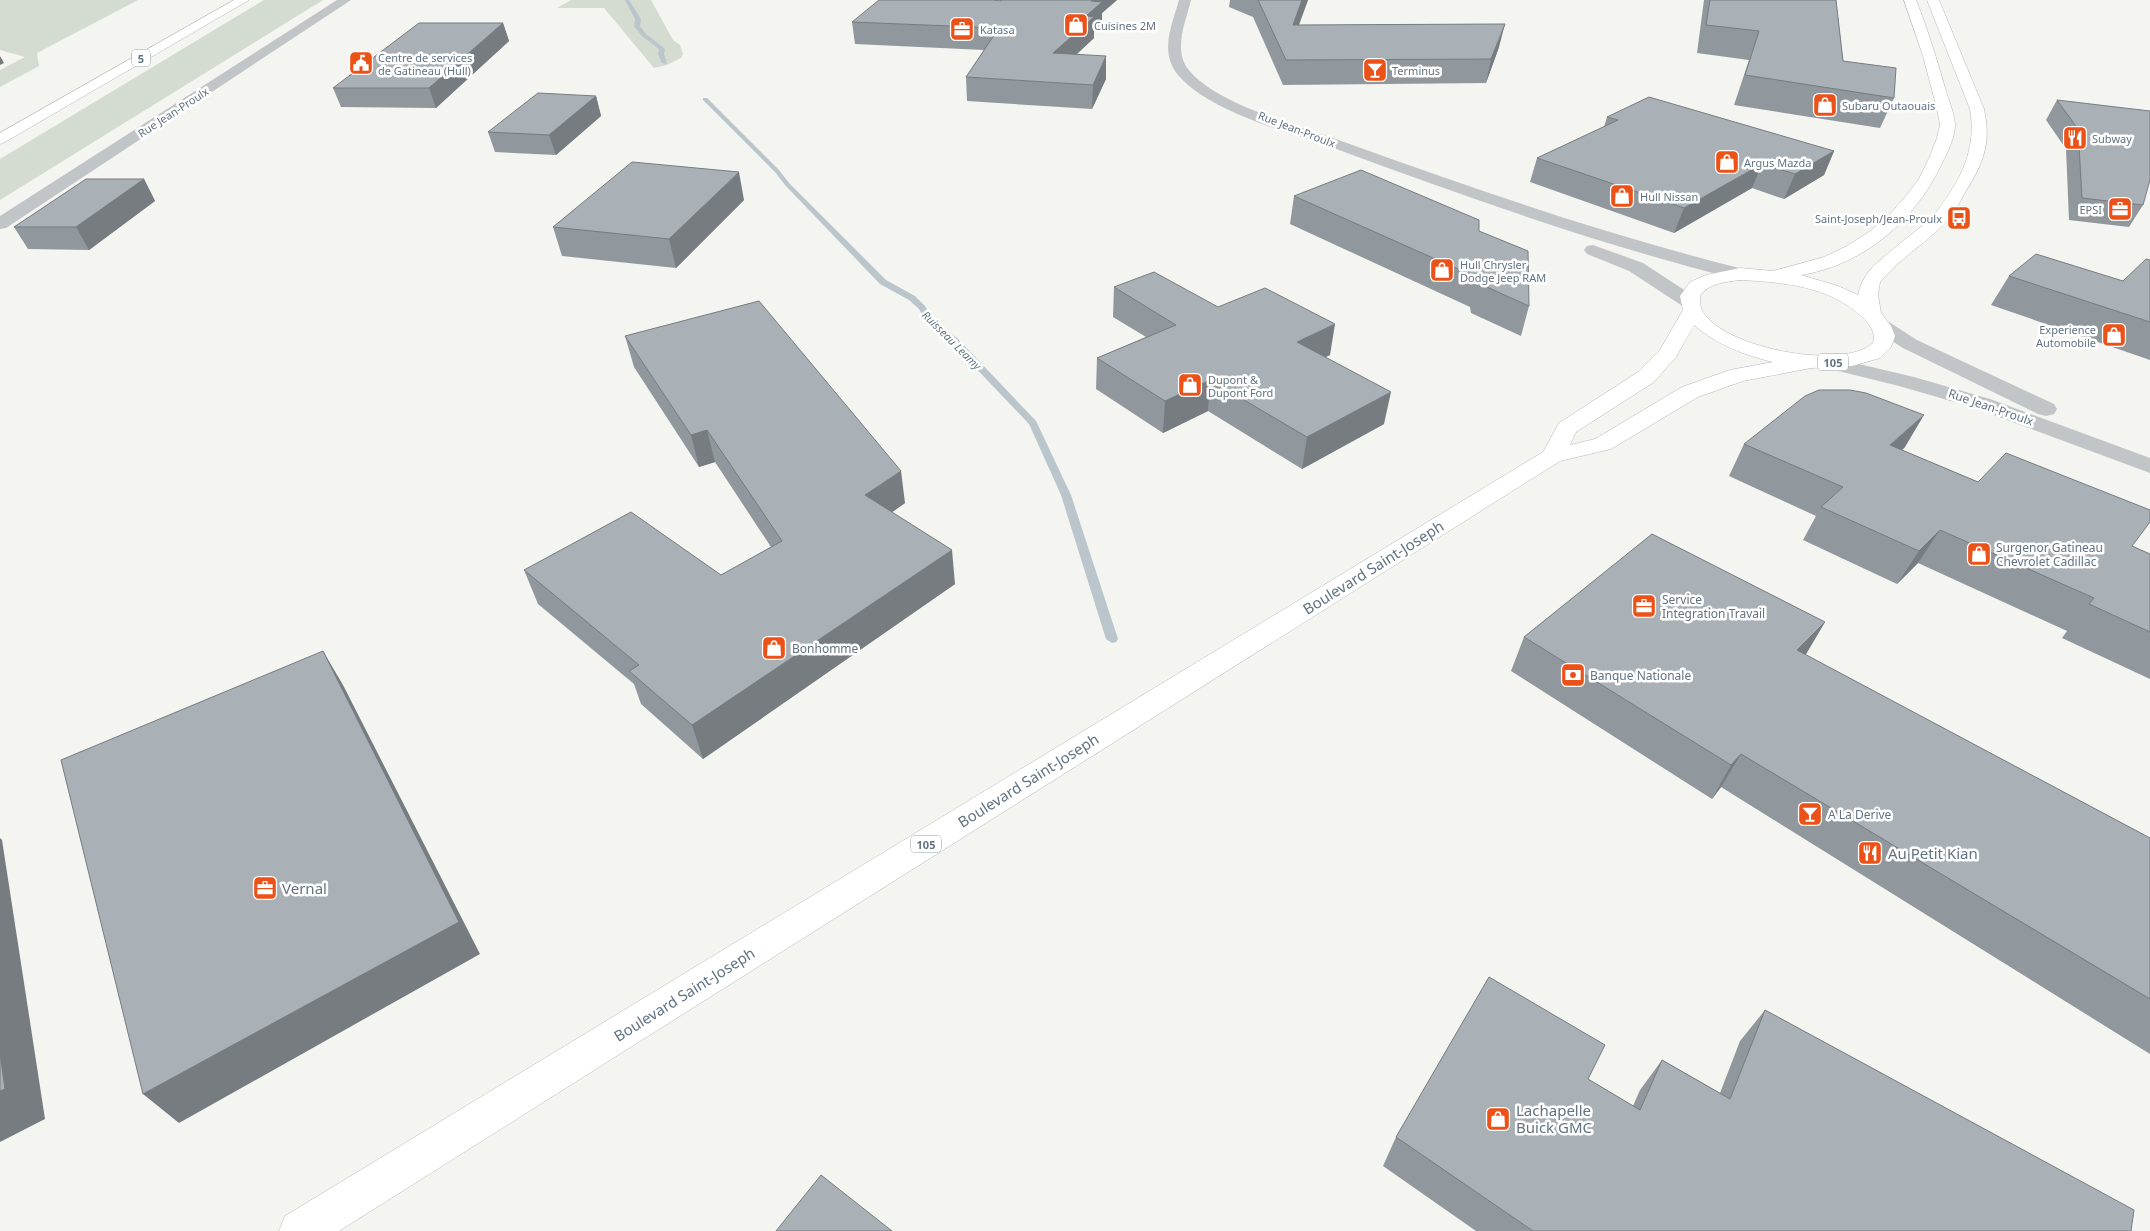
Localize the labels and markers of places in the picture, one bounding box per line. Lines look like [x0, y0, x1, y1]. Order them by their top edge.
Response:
shop icon: Cuisines 2M [1063, 12, 1089, 38]
office icon: Katasa [949, 16, 975, 42]
place label: Cuisines 2M [1094, 18, 1156, 33]
place label: Katasa [980, 22, 1015, 37]
public building icon: Centre de services de Gatineau (Hull) [348, 50, 374, 76]
place label: Centre de services de Gatineau (Hull) [378, 50, 472, 78]
bar icon: Terminus [1362, 57, 1388, 83]
place label: Terminus [1392, 63, 1440, 78]
shop icon: Subaru Outaouais [1812, 92, 1838, 118]
place label: Subaru Outaouais [1842, 98, 1935, 113]
restaurant icon: Subway [2062, 125, 2088, 151]
place label: Subway [2092, 131, 2132, 146]
shop icon: Argus Mazda [1714, 149, 1740, 175]
place label: Argus Mazda [1744, 155, 1811, 170]
shop icon: Hull Nissan [1609, 183, 1635, 209]
place label: Hull Nissan [1640, 189, 1698, 204]
office icon: EPSI [2107, 196, 2133, 222]
place label: EPSI [2079, 202, 2102, 217]
bus stop icon: Saint-Joseph/Jean-Proulx [1946, 205, 1972, 231]
place label: Saint-Joseph/Jean-Proulx [1815, 211, 1942, 226]
shop icon: Hull Chrysler Dodge Jeep RAM [1429, 257, 1455, 283]
place label: Hull Chrysler Dodge Jeep RAM [1460, 257, 1546, 285]
place label: Experience Automobile [2036, 322, 2096, 350]
shop icon: Experience Automobile [2101, 322, 2127, 348]
shop icon: Dupont & Dupont Ford [1177, 372, 1203, 398]
place label: Dupont & Dupont Ford [1208, 372, 1273, 400]
place label: Surgenor Gatineau Chevrolet Cadillac [1996, 539, 2103, 570]
shop icon: Surgenor Gatineau Chevrolet Cadillac [1966, 541, 1992, 567]
place label: Service Integration Travail [1662, 591, 1765, 622]
office icon: Service Integration Travail [1631, 593, 1657, 619]
shop icon: Bonhomme [761, 635, 787, 661]
place label: Bonhomme [792, 640, 859, 657]
bank icon: Banque Nationale [1560, 662, 1586, 688]
place label: Banque Nationale [1590, 667, 1691, 684]
bar icon: A La Derive [1797, 801, 1823, 827]
place label: A La Derive [1828, 806, 1892, 823]
restaurant icon: Au Petit Kian [1857, 840, 1883, 866]
place label: Au Petit Kian [1888, 843, 1978, 863]
office icon: Vernal [252, 875, 278, 901]
place label: Vernal [282, 878, 327, 898]
place label: Lachapelle Buick GMC [1516, 1100, 1593, 1137]
shop icon: Lachapelle Buick GMC [1485, 1106, 1511, 1132]

